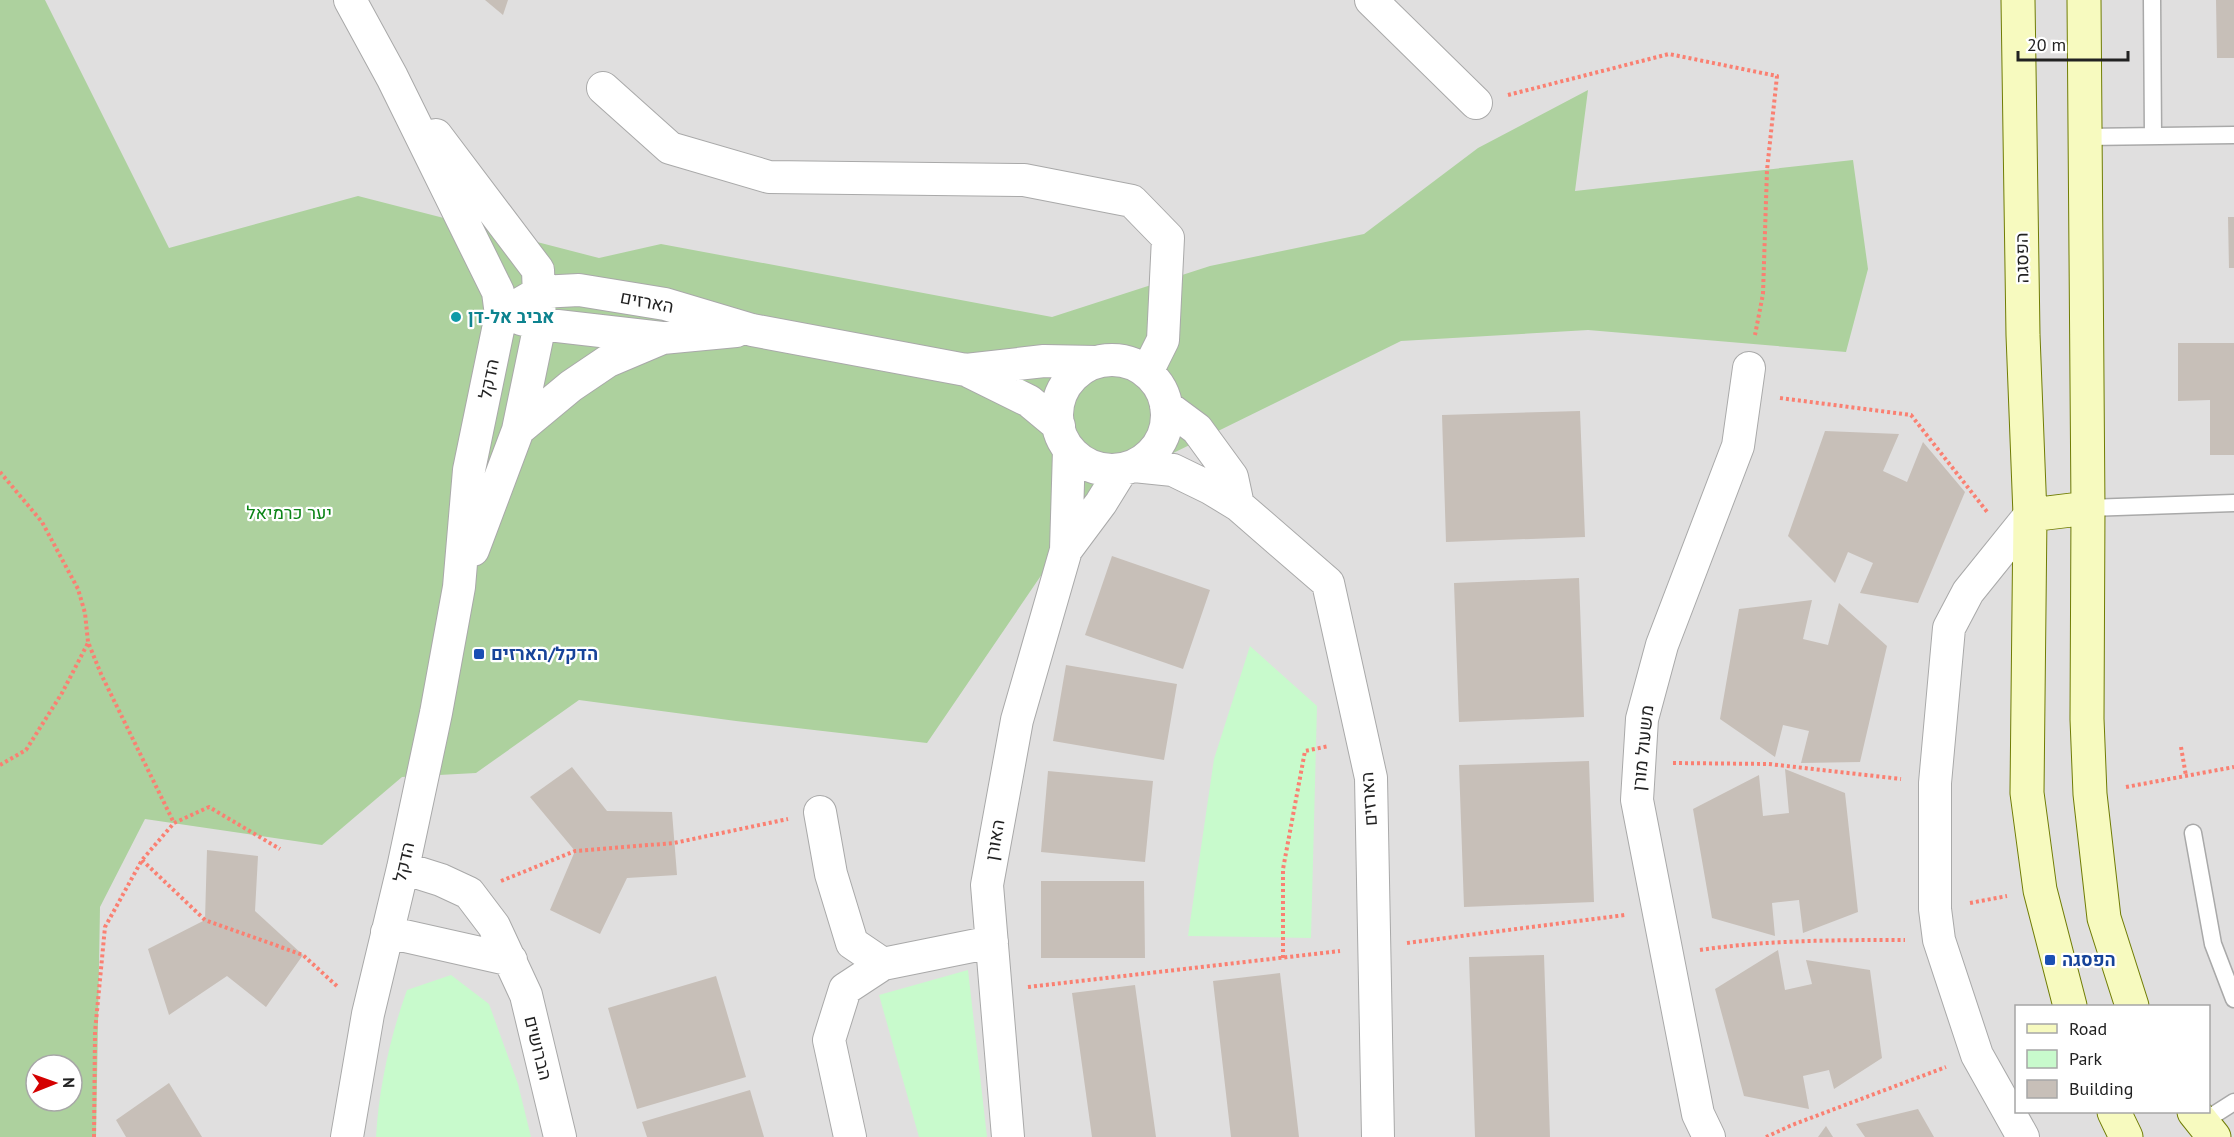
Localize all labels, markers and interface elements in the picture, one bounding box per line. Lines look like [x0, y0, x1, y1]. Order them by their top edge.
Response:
scale bar [2018, 24, 2128, 62]
text: 20 m [2027, 33, 2066, 56]
street label: הפסגה [2010, 232, 2033, 284]
street label: הארזים [618, 285, 676, 318]
place label: אביב אל-דן [468, 305, 554, 328]
marker: אביב אל-דן [449, 310, 463, 324]
street label: הדקל [473, 357, 504, 401]
park label: יער כרמיאל [246, 501, 332, 524]
place label: הדקל/הארזים [491, 642, 598, 665]
marker: הדקל/הארזים [472, 647, 486, 661]
street label: משעול מורן [1627, 704, 1658, 792]
street label: הארזים [1355, 771, 1382, 827]
street label: האורן [980, 818, 1009, 862]
street label: הדקל [388, 840, 419, 884]
place label: הפסגה [2062, 948, 2116, 971]
marker: הפסגה [2043, 953, 2057, 967]
legend [2015, 1005, 2210, 1113]
street label: הברושים [519, 1013, 558, 1082]
text: Road [2069, 1017, 2107, 1040]
text: Park [2069, 1047, 2102, 1070]
north arrow [24, 1053, 84, 1113]
text: N [59, 1077, 79, 1088]
text: Building [2069, 1077, 2133, 1100]

